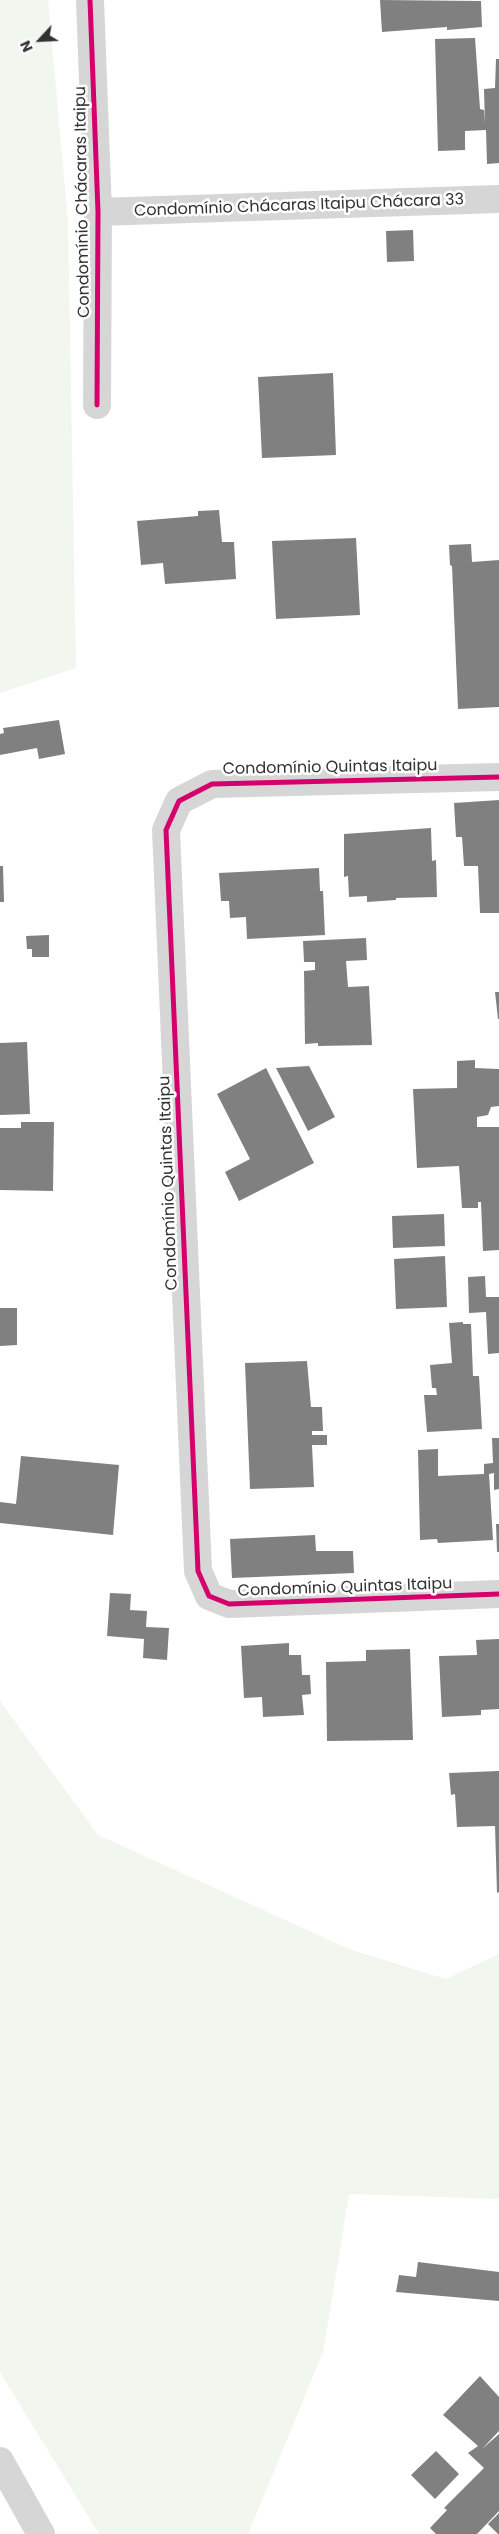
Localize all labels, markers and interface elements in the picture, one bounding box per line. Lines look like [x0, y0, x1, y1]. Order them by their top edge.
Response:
north arrow [15, 15, 65, 65]
text: N [15, 37, 38, 55]
street label: Condomínio Chácaras Itaipu [71, 86, 95, 318]
street label: Condomínio Chácaras Itaipu Chácara 33 [134, 191, 464, 221]
street label: Condomínio Quintas Itaipu [222, 757, 438, 779]
street label: Condomínio Quintas Itaipu [156, 1075, 182, 1291]
street label: Condomínio Quintas Itaipu [237, 1575, 453, 1601]

